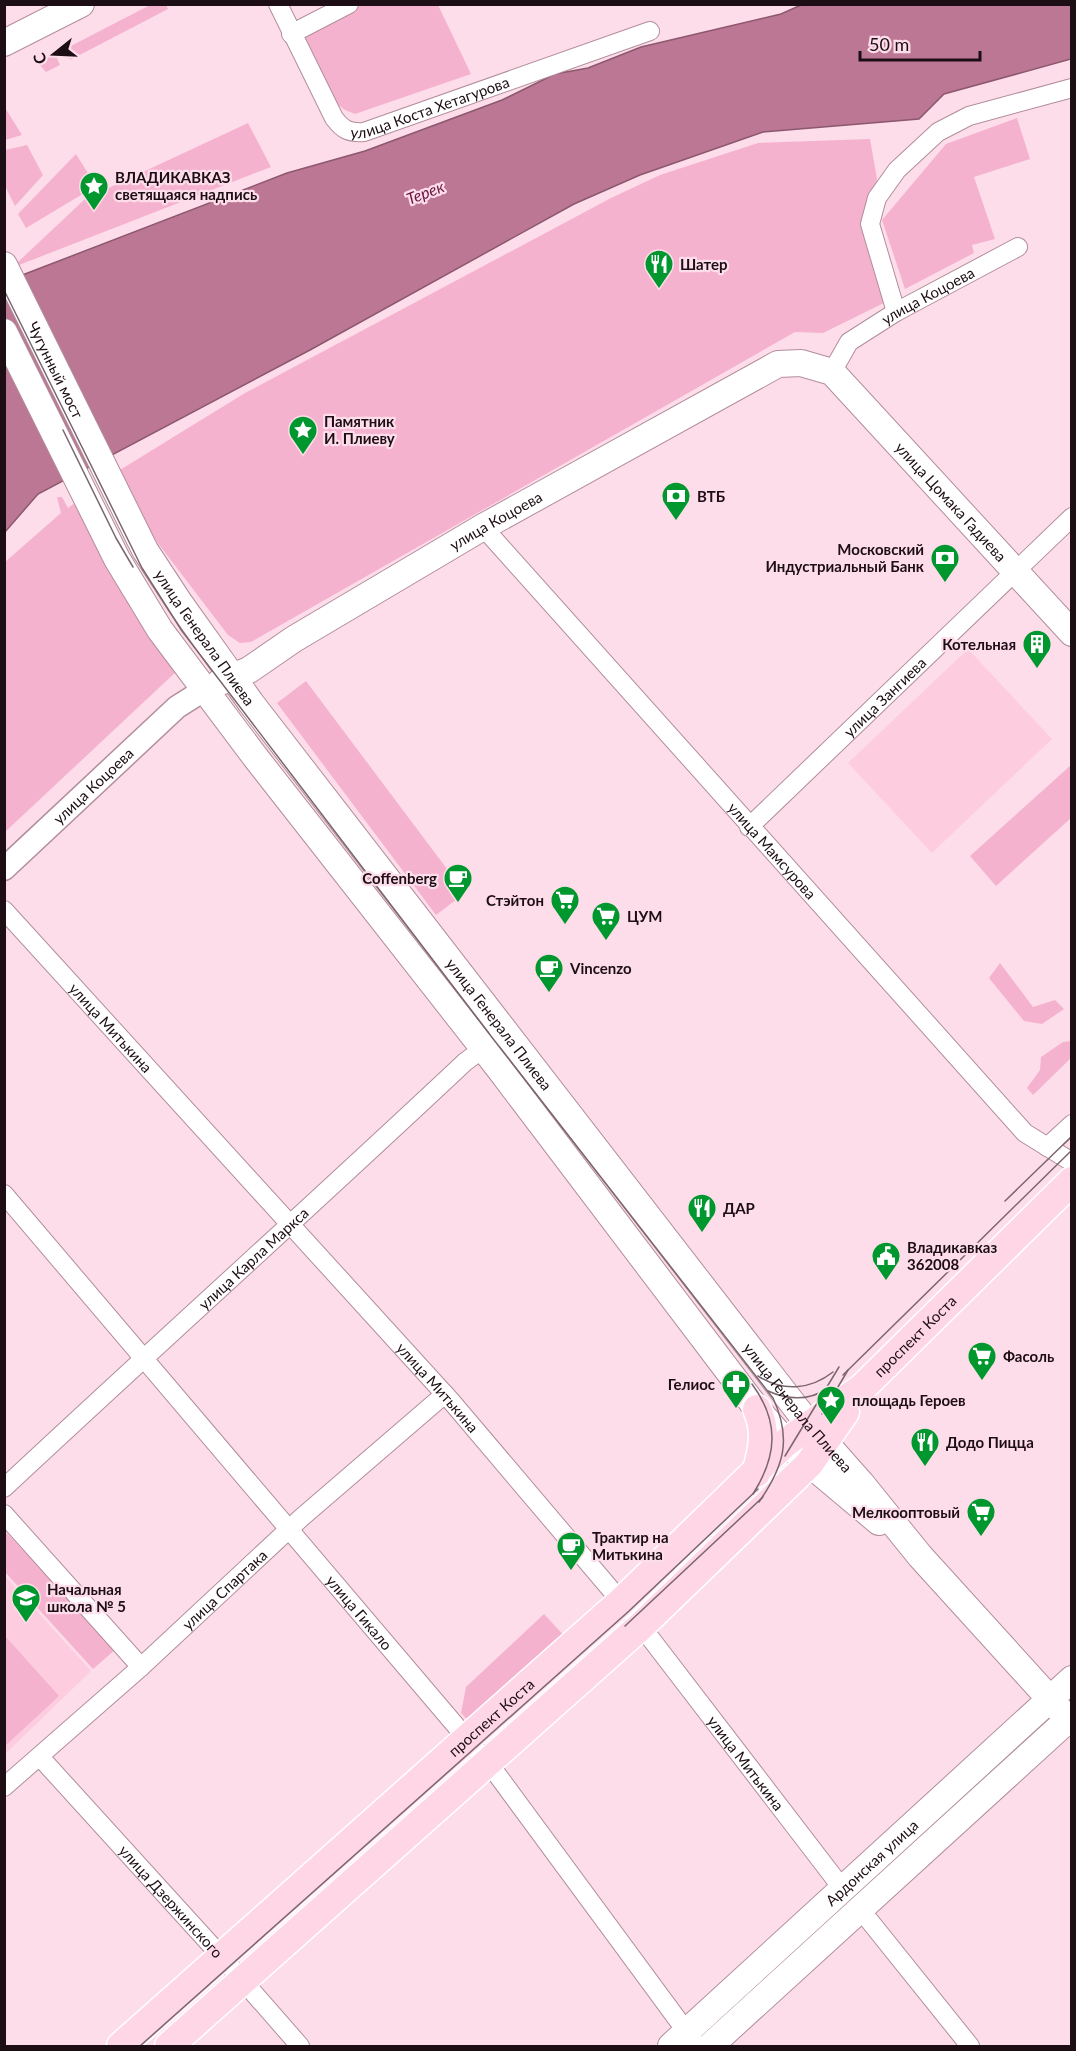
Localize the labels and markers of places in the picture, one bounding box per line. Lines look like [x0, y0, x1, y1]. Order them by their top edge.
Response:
place label: ВЛАДИКАВКАЗ светящаяся надпись [115, 168, 257, 203]
place icon: ВЛАДИКАВКАЗ светящаяся надпись [78, 170, 110, 212]
restaurant icon: Шатер [643, 248, 675, 290]
place label: Шатер [680, 255, 728, 273]
place label: Памятник И. Плиеву [324, 412, 395, 447]
place icon: Памятник И. Плиеву [287, 414, 319, 456]
bank icon: ВТБ [660, 480, 692, 522]
place label: ВТБ [697, 487, 725, 505]
place label: Московский Индустриальный Банк [765, 540, 925, 575]
bank icon: Московский Индустриальный Банк [929, 542, 961, 584]
building icon: Котельная [1021, 628, 1053, 670]
place label: Котельная [942, 635, 1016, 653]
cafe icon: Coffenberg [442, 862, 474, 904]
place label: Coffenberg [362, 869, 437, 887]
supermarket icon: Стэйтон [549, 884, 581, 926]
place label: Стэйтон [486, 891, 544, 909]
supermarket icon: ЦУМ [590, 900, 622, 942]
place label: ЦУМ [627, 907, 662, 925]
cafe icon: Vincenzo [533, 952, 565, 994]
place label: Vincenzo [569, 959, 632, 977]
restaurant icon: ДАР [686, 1192, 718, 1234]
place label: ДАР [723, 1199, 755, 1217]
place label: Владикавказ 362008 [907, 1238, 997, 1273]
public building icon: Владикавказ 362008 [870, 1240, 902, 1282]
supermarket icon: Фасоль [966, 1340, 998, 1382]
place label: Фасоль [1003, 1347, 1054, 1365]
pharmacy icon: Гелиос [720, 1368, 752, 1410]
place label: Гелиос [668, 1375, 715, 1393]
place icon: площадь Героев [815, 1384, 847, 1426]
place label: площадь Героев [852, 1391, 966, 1409]
restaurant icon: Додо Пицца [909, 1426, 941, 1468]
place label: Додо Пицца [946, 1433, 1034, 1451]
supermarket icon: Мелкооптовый [965, 1496, 997, 1538]
place label: Мелкооптовый [852, 1503, 960, 1521]
place label: Трактир на Митькина [592, 1528, 669, 1563]
cafe icon: Трактир на Митькина [555, 1530, 587, 1572]
place label: Начальная школа № 5 [47, 1580, 126, 1615]
school or university icon: Начальная школа № 5 [10, 1582, 42, 1624]

